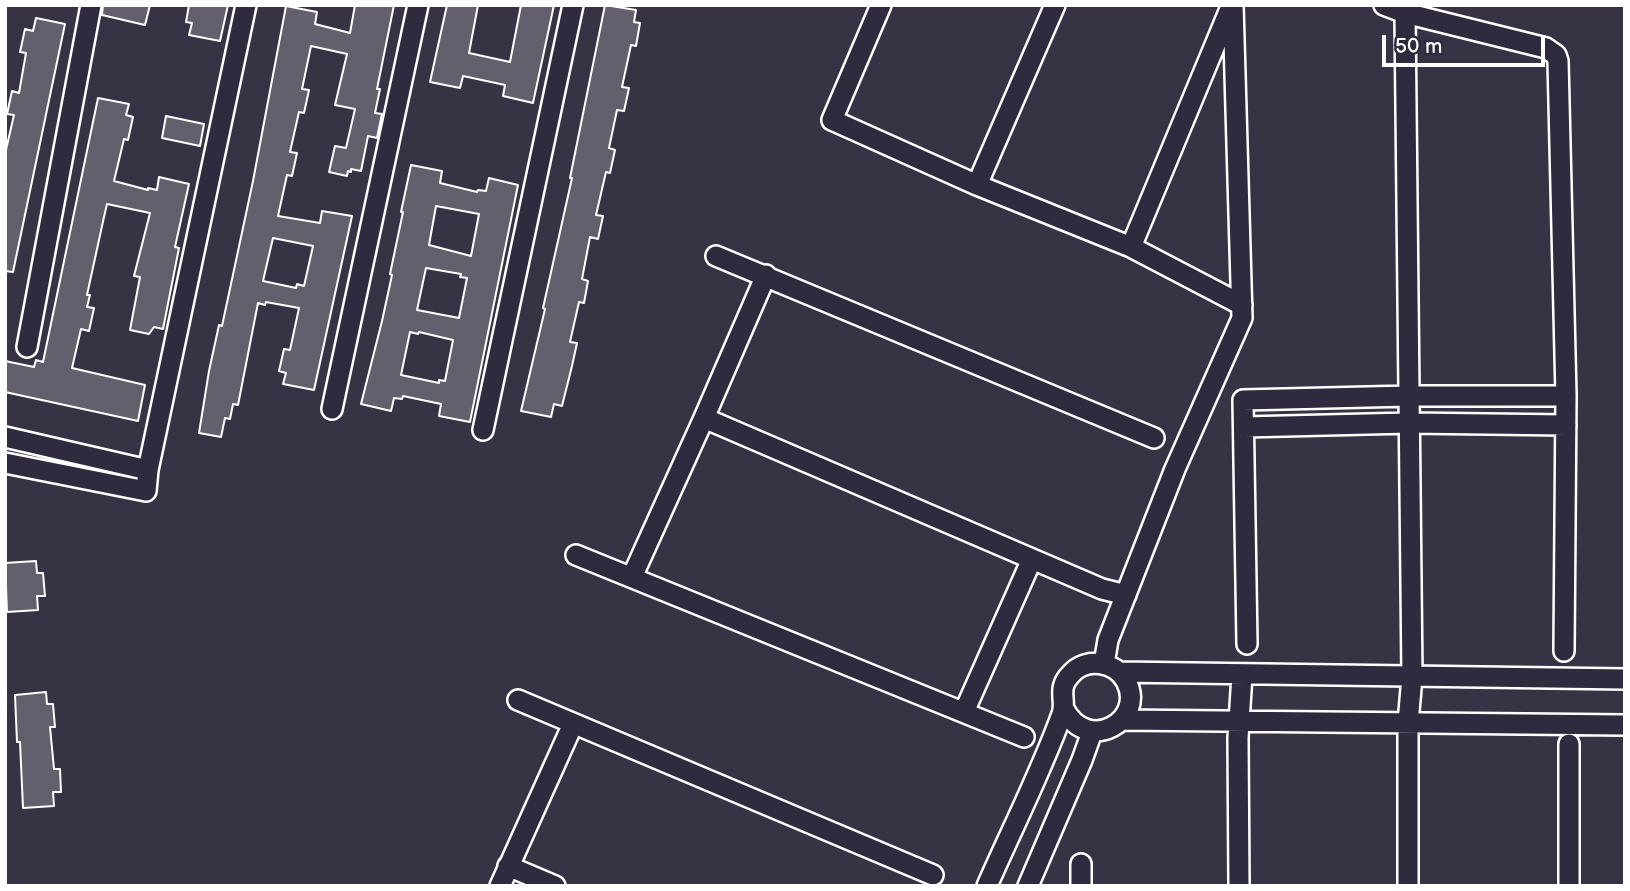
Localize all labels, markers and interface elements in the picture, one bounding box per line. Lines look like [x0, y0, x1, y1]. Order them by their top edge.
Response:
scale bar [1385, 21, 1548, 65]
text: 50 m [1395, 34, 1442, 59]

